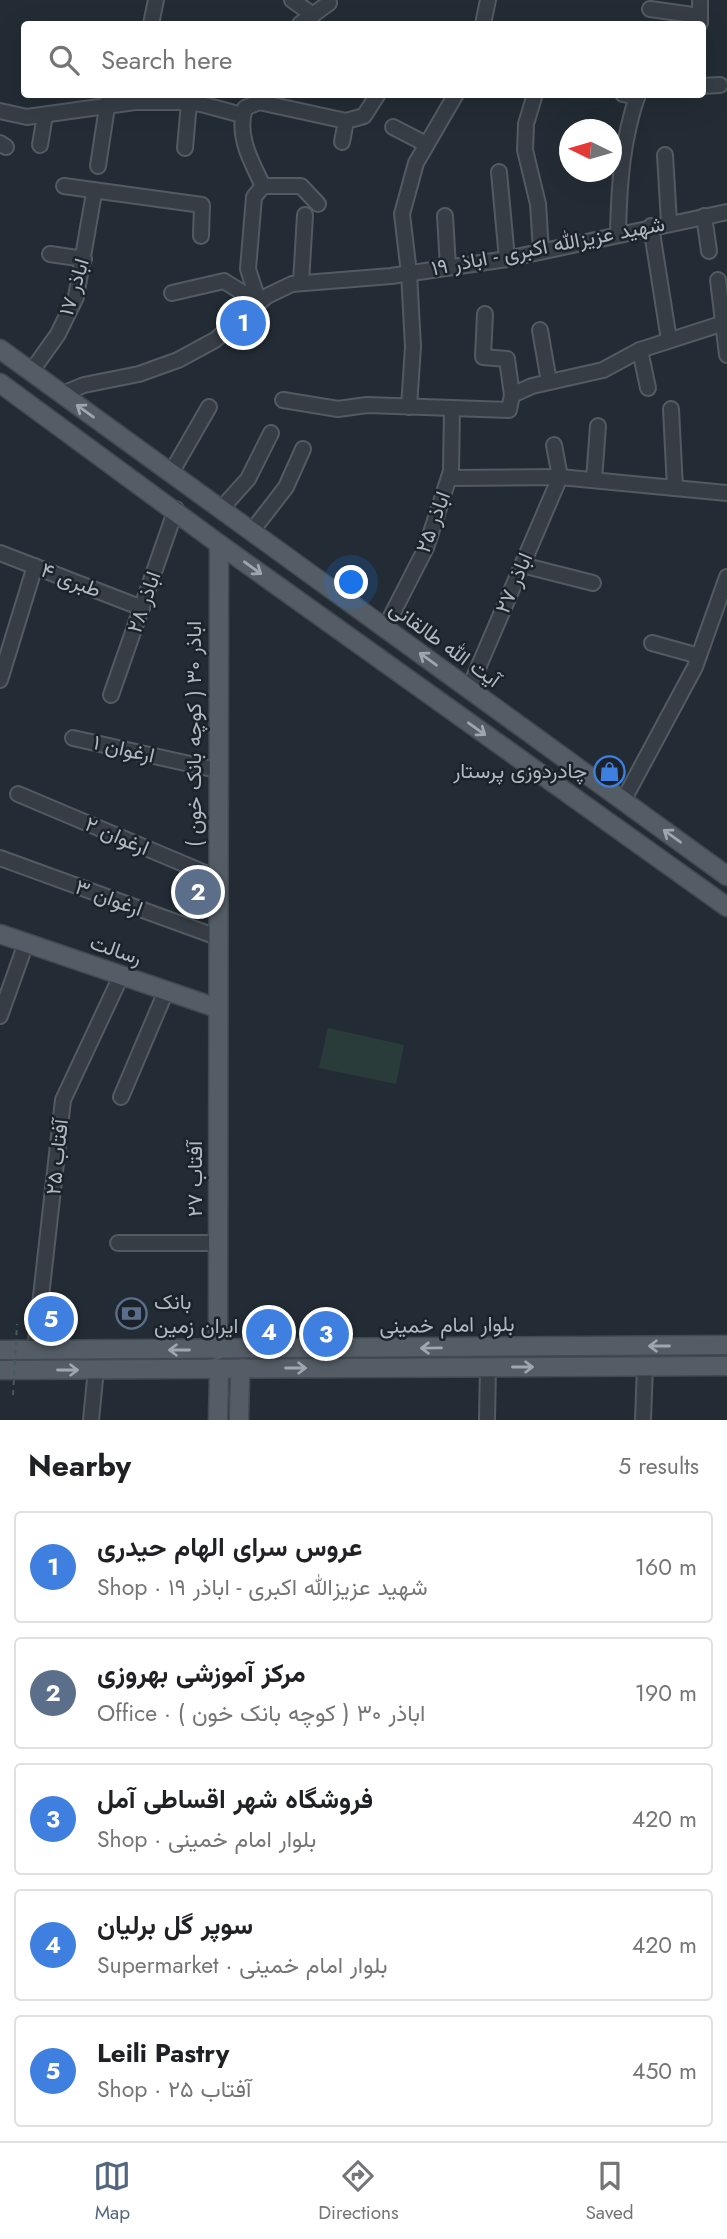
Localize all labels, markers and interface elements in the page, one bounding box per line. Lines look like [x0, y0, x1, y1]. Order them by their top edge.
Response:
search box [21, 21, 706, 98]
icon: search [45, 41, 83, 79]
text: Search here [101, 41, 233, 79]
north arrow [559, 119, 622, 182]
street label: شهید عزیزالله اکبری - اباذر ۱۹ [429, 209, 667, 283]
street label: اباذر ۱۷ [51, 255, 97, 319]
pin: 1 [220, 297, 266, 349]
one-way arrow [76, 404, 95, 418]
street label: اباذر ۲۵ [408, 487, 458, 557]
street label: اباذر ۲۷ [488, 548, 540, 618]
street label: طبری ۴ [37, 555, 105, 605]
one-way arrow [243, 560, 262, 575]
your location [334, 565, 368, 599]
street label: اباذر ۲۸ [119, 567, 169, 637]
street label: آیت الله طالقانی [383, 593, 508, 696]
street label: اباذر ۳۰ ( کوچه بانک خون ) [179, 621, 209, 847]
one-way arrow [419, 652, 438, 667]
one-way arrow [467, 722, 486, 736]
street label: ارغوان ۱ [90, 727, 158, 771]
shop icon: چادردوزی پرستار [593, 754, 627, 788]
place label: چادردوزی پرستار [452, 756, 587, 786]
street label: ارغوان ۲ [80, 809, 154, 863]
one-way arrow [663, 829, 682, 843]
pin: 2 [175, 866, 221, 918]
street label: ارغوان ۳ [71, 872, 147, 924]
street label: رسالت [86, 927, 146, 973]
street label: آفتاب ۲۵ [38, 1115, 76, 1196]
street label: آفتاب ۲۷ [180, 1139, 210, 1217]
place label: بانک ایران زمین [154, 1287, 238, 1341]
pin: 5 [28, 1293, 74, 1345]
bank icon: بانک ایران زمین [114, 1297, 148, 1331]
pin: 4 [246, 1306, 292, 1358]
pin: 3 [303, 1308, 349, 1360]
street label: بلوار امام خمینی [379, 1309, 515, 1341]
one-way arrow [648, 1339, 671, 1353]
one-way arrow [420, 1341, 443, 1355]
one-way arrow [168, 1343, 191, 1357]
one-way arrow [511, 1360, 534, 1374]
one-way arrow [284, 1361, 307, 1375]
one-way arrow [56, 1363, 79, 1376]
text: Nearby [28, 1444, 131, 1487]
text: 5 results [618, 1449, 699, 1483]
text: عروس سرای الهام حیدری [97, 1528, 362, 1566]
text: 1 [47, 1550, 59, 1584]
text: 160 m [635, 1550, 697, 1584]
text: Shop · شهید عزیزالله اکبری - اباذر ۱۹ [97, 1570, 428, 1604]
text: مرکز آموزشی بهروزی [97, 1654, 306, 1692]
text: 2 [45, 1676, 61, 1710]
text: 190 m [635, 1676, 697, 1710]
text: Office · اباذر ۳۰ ( کوچه بانک خون ) [97, 1696, 425, 1730]
text: فروشگاه شهر اقساطی آمل [97, 1780, 373, 1818]
text: 3 [46, 1802, 60, 1836]
text: 420 m [632, 1802, 697, 1836]
text: Shop · بلوار امام خمینی [97, 1822, 316, 1856]
text: سوپر گل برلیان [97, 1906, 253, 1944]
text: 4 [45, 1928, 61, 1962]
text: 420 m [632, 1928, 697, 1962]
text: Supermarket · بلوار امام خمینی [97, 1948, 388, 1982]
text: Leili Pastry [97, 2034, 229, 2072]
text: 5 [46, 2054, 60, 2088]
text: 450 m [632, 2054, 697, 2088]
text: Shop · آفتاب ۲۵ [97, 2072, 251, 2106]
tab: Map [93, 2157, 131, 2226]
tab: Directions [318, 2157, 399, 2226]
tab: Saved [585, 2157, 634, 2226]

